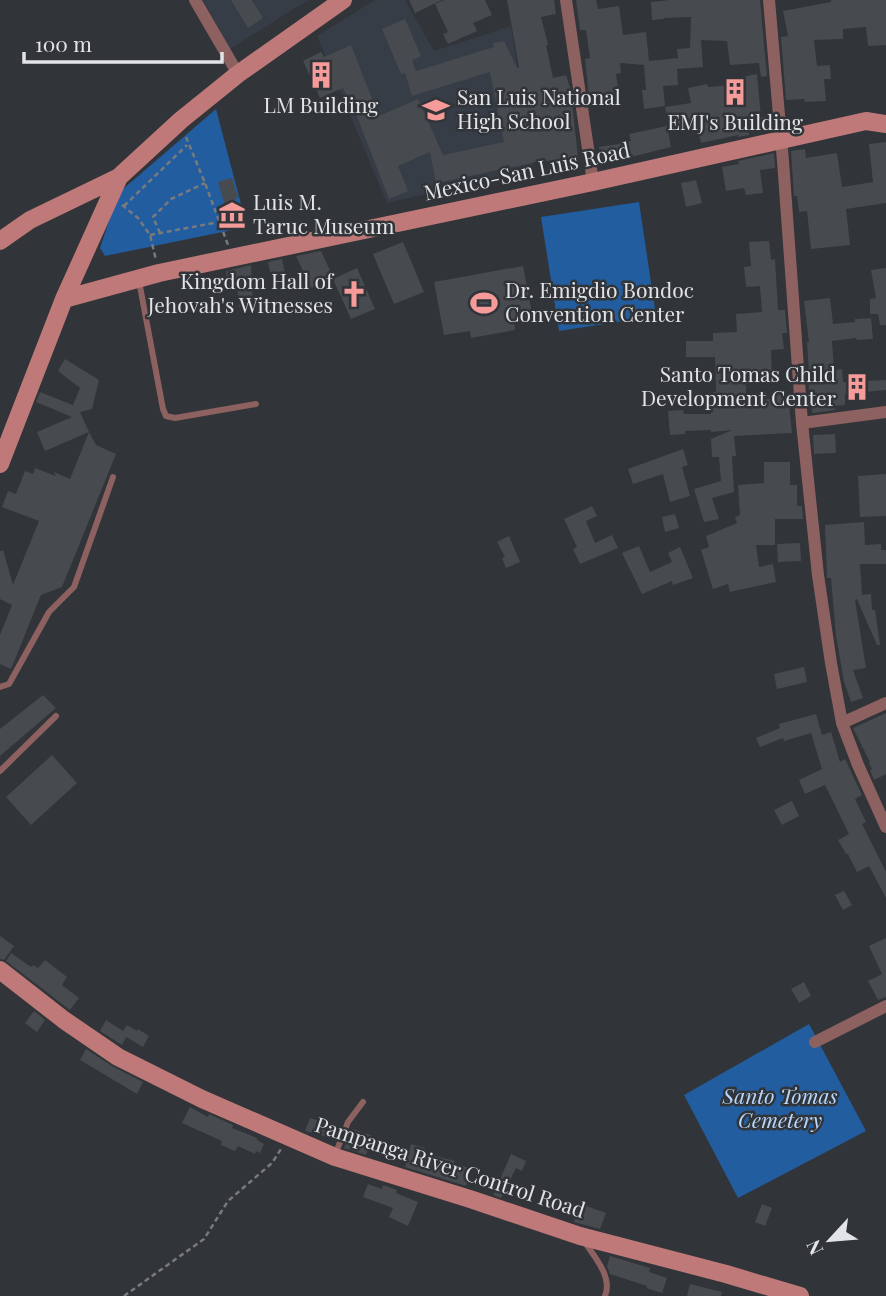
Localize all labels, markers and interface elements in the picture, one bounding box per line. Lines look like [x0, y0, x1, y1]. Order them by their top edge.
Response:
scale bar [24, 21, 222, 65]
text: 100 m [35, 29, 92, 57]
building icon: LM Building [306, 60, 336, 90]
building icon: EMJ's Building [720, 77, 750, 107]
place label: San Luis National High School [457, 82, 621, 134]
place label: LM Building [264, 90, 378, 118]
school or university icon: San Luis National High School [421, 95, 451, 125]
place label: EMJ's Building [667, 107, 803, 135]
street label: Mexico-San Luis Road [421, 135, 632, 206]
place label: Luis M. Taruc Museum [253, 187, 395, 239]
museum icon: Luis M. Taruc Museum [217, 200, 247, 230]
place label: Kingdom Hall of Jehovah's Witnesses [147, 266, 335, 318]
place label: Dr. Emigdio Bondoc Convention Center [505, 275, 694, 327]
church icon: Kingdom Hall of Jehovah's Witnesses [339, 279, 369, 309]
sports icon: Dr. Emigdio Bondoc Convention Center [469, 288, 499, 318]
place label: Santo Tomas Child Development Center [641, 359, 837, 411]
building icon: Santo Tomas Child Development Center [842, 372, 872, 402]
park label: Santo Tomas Cemetery [722, 1081, 837, 1133]
street label: Pampanga River Control Road [312, 1109, 589, 1223]
north arrow [795, 1205, 865, 1275]
text: N [799, 1236, 829, 1260]

